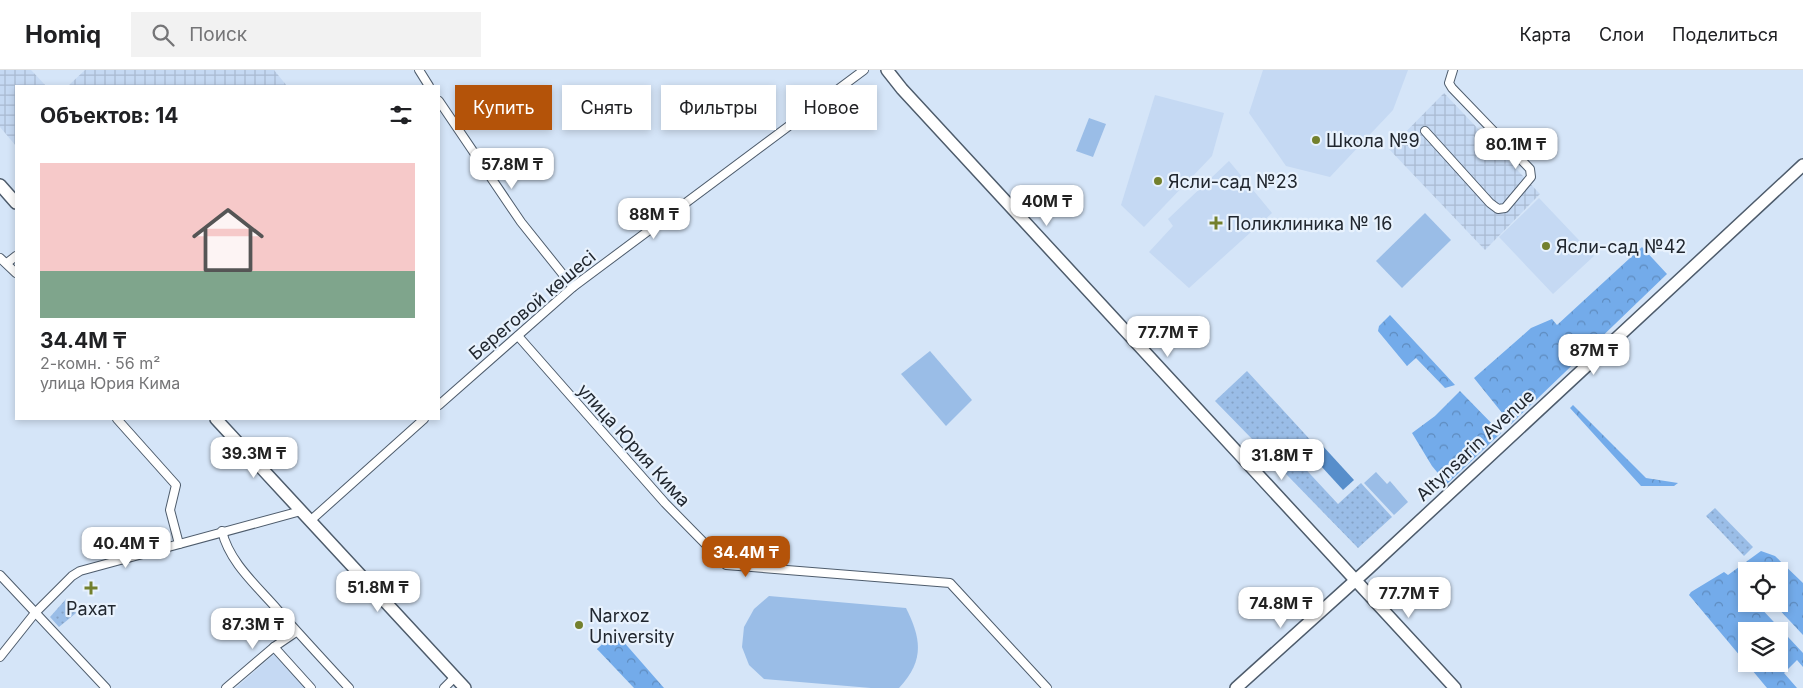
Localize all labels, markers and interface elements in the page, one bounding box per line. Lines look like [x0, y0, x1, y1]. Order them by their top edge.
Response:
search box [131, 12, 481, 57]
text: Homiq [25, 20, 101, 49]
icon: search [149, 21, 177, 49]
text: Поиск [189, 23, 247, 46]
text: Карта [1519, 24, 1571, 45]
text: Слои [1599, 24, 1644, 45]
text: Поделиться [1672, 24, 1778, 45]
chip: Купить [455, 85, 552, 130]
chip: Снять [562, 85, 651, 130]
chip: Фильтры [661, 85, 776, 130]
chip: Новое [786, 85, 877, 130]
icon: filters [387, 101, 415, 129]
text: Объектов: 14 [40, 103, 178, 128]
pin: 80.1M ₸ [1470, 128, 1562, 170]
place label: Школа №9 [1326, 130, 1420, 151]
marker: Школа №9 [1310, 134, 1322, 146]
text: 80.1M ₸ [1486, 134, 1546, 154]
pin: 57.8M ₸ [466, 148, 558, 190]
text: 57.8M ₸ [481, 154, 543, 174]
place label: Ясли-сад №23 [1168, 171, 1298, 192]
marker: Ясли-сад №23 [1152, 175, 1164, 187]
pin: 40M ₸ [1012, 184, 1082, 227]
text: 40M ₸ [1022, 191, 1073, 211]
icon: home [183, 195, 273, 285]
pin: 88M ₸ [619, 198, 689, 240]
text: 88M ₸ [629, 204, 679, 224]
place label: Поликлиника № 16 [1227, 213, 1392, 234]
marker: Поликлиника № 16 [1209, 216, 1223, 230]
place label: Ясли-сад №42 [1556, 236, 1686, 257]
marker: Ясли-сад №42 [1540, 240, 1552, 252]
street label: Береговой көшесі [464, 246, 600, 364]
pin: 77.7M ₸ [1122, 316, 1214, 358]
text: 77.7M ₸ [1138, 322, 1198, 342]
text: 34.4M ₸ [40, 328, 127, 353]
pin: 87M ₸ [1559, 334, 1629, 376]
text: 87M ₸ [1569, 340, 1619, 360]
text: 2-комн. · 56 m² [40, 353, 160, 373]
text: улица Юрия Кима [40, 373, 180, 393]
street label: улица Юрия Кима [573, 379, 695, 511]
street label: Altynsarin Avenue [1412, 385, 1538, 505]
pin: 39.3M ₸ [208, 436, 300, 479]
pin: 31.8M ₸ [1236, 438, 1328, 481]
text: 39.3M ₸ [222, 443, 286, 463]
text: 31.8M ₸ [1251, 445, 1313, 465]
pin: 40.4M ₸ [80, 526, 172, 569]
text: 40.4M ₸ [93, 533, 159, 553]
pin: 34.4M ₸ [700, 536, 792, 578]
text: 34.4M ₸ [713, 542, 779, 562]
map controls [1738, 562, 1788, 672]
button: locate [1738, 562, 1788, 612]
pin: 51.8M ₸ [332, 570, 424, 613]
pin: 77.7M ₸ [1363, 576, 1455, 619]
text: 51.8M ₸ [347, 577, 409, 597]
marker: Рахат [84, 581, 98, 595]
text: 77.7M ₸ [1379, 583, 1439, 603]
pin: 74.8M ₸ [1235, 586, 1327, 629]
text: 74.8M ₸ [1249, 593, 1313, 613]
place label: Рахат [66, 598, 117, 619]
place label: Narxoz University [589, 605, 675, 647]
pin: 87.3M ₸ [207, 608, 299, 650]
text: 87.3M ₸ [222, 614, 284, 634]
marker: Narxoz University [573, 619, 585, 631]
button: layers [1738, 622, 1788, 672]

